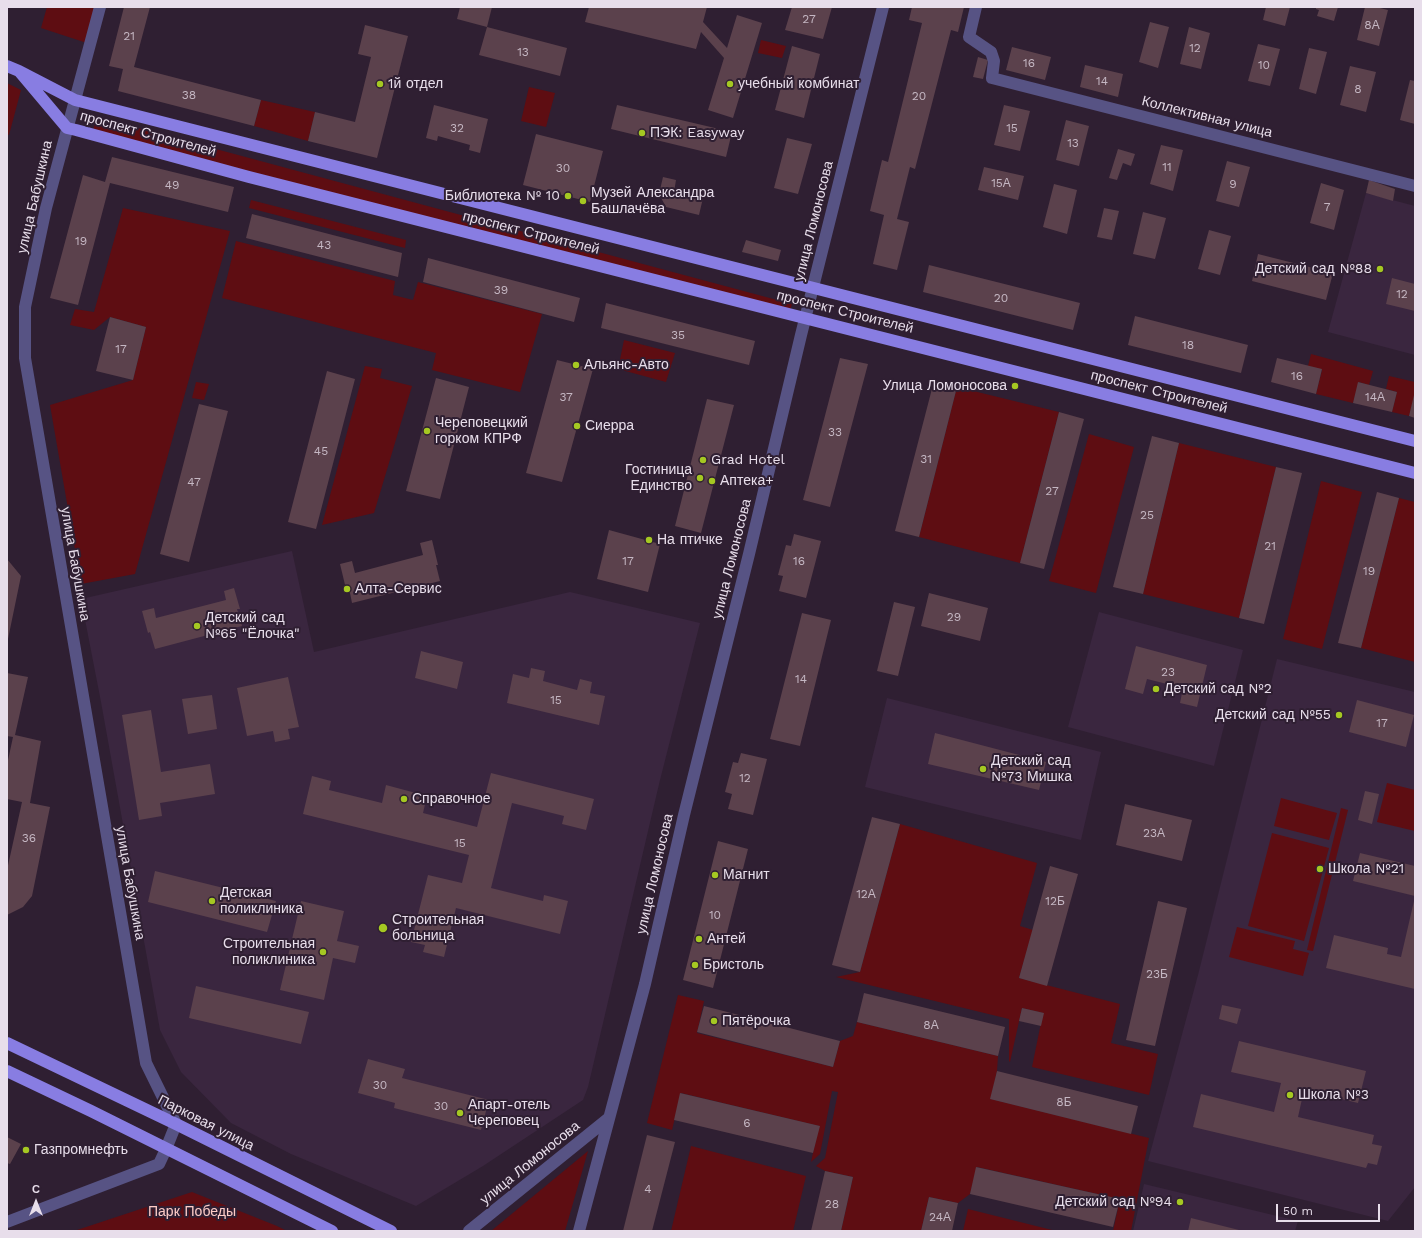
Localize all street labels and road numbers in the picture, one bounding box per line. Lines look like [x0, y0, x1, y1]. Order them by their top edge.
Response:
street label: Коллективная улица [1140, 93, 1274, 141]
street label: проспект Строителей [78, 108, 218, 160]
street label: улица Бабушкина [14, 139, 56, 255]
street label: улица Ломоносова [791, 159, 837, 283]
street label: проспект Строителей [461, 208, 601, 258]
street label: проспект Строителей [775, 287, 915, 337]
street label: проспект Строителей [1089, 367, 1229, 417]
street label: улица Ломоносова [709, 497, 755, 621]
street label: улица Бабушкина [57, 506, 93, 622]
street label: улица Ломоносова [633, 812, 677, 936]
street label: улица Бабушкина [112, 825, 148, 941]
street label: Парковая улица [155, 1092, 257, 1154]
street label: улица Ломоносова [477, 1118, 583, 1208]

